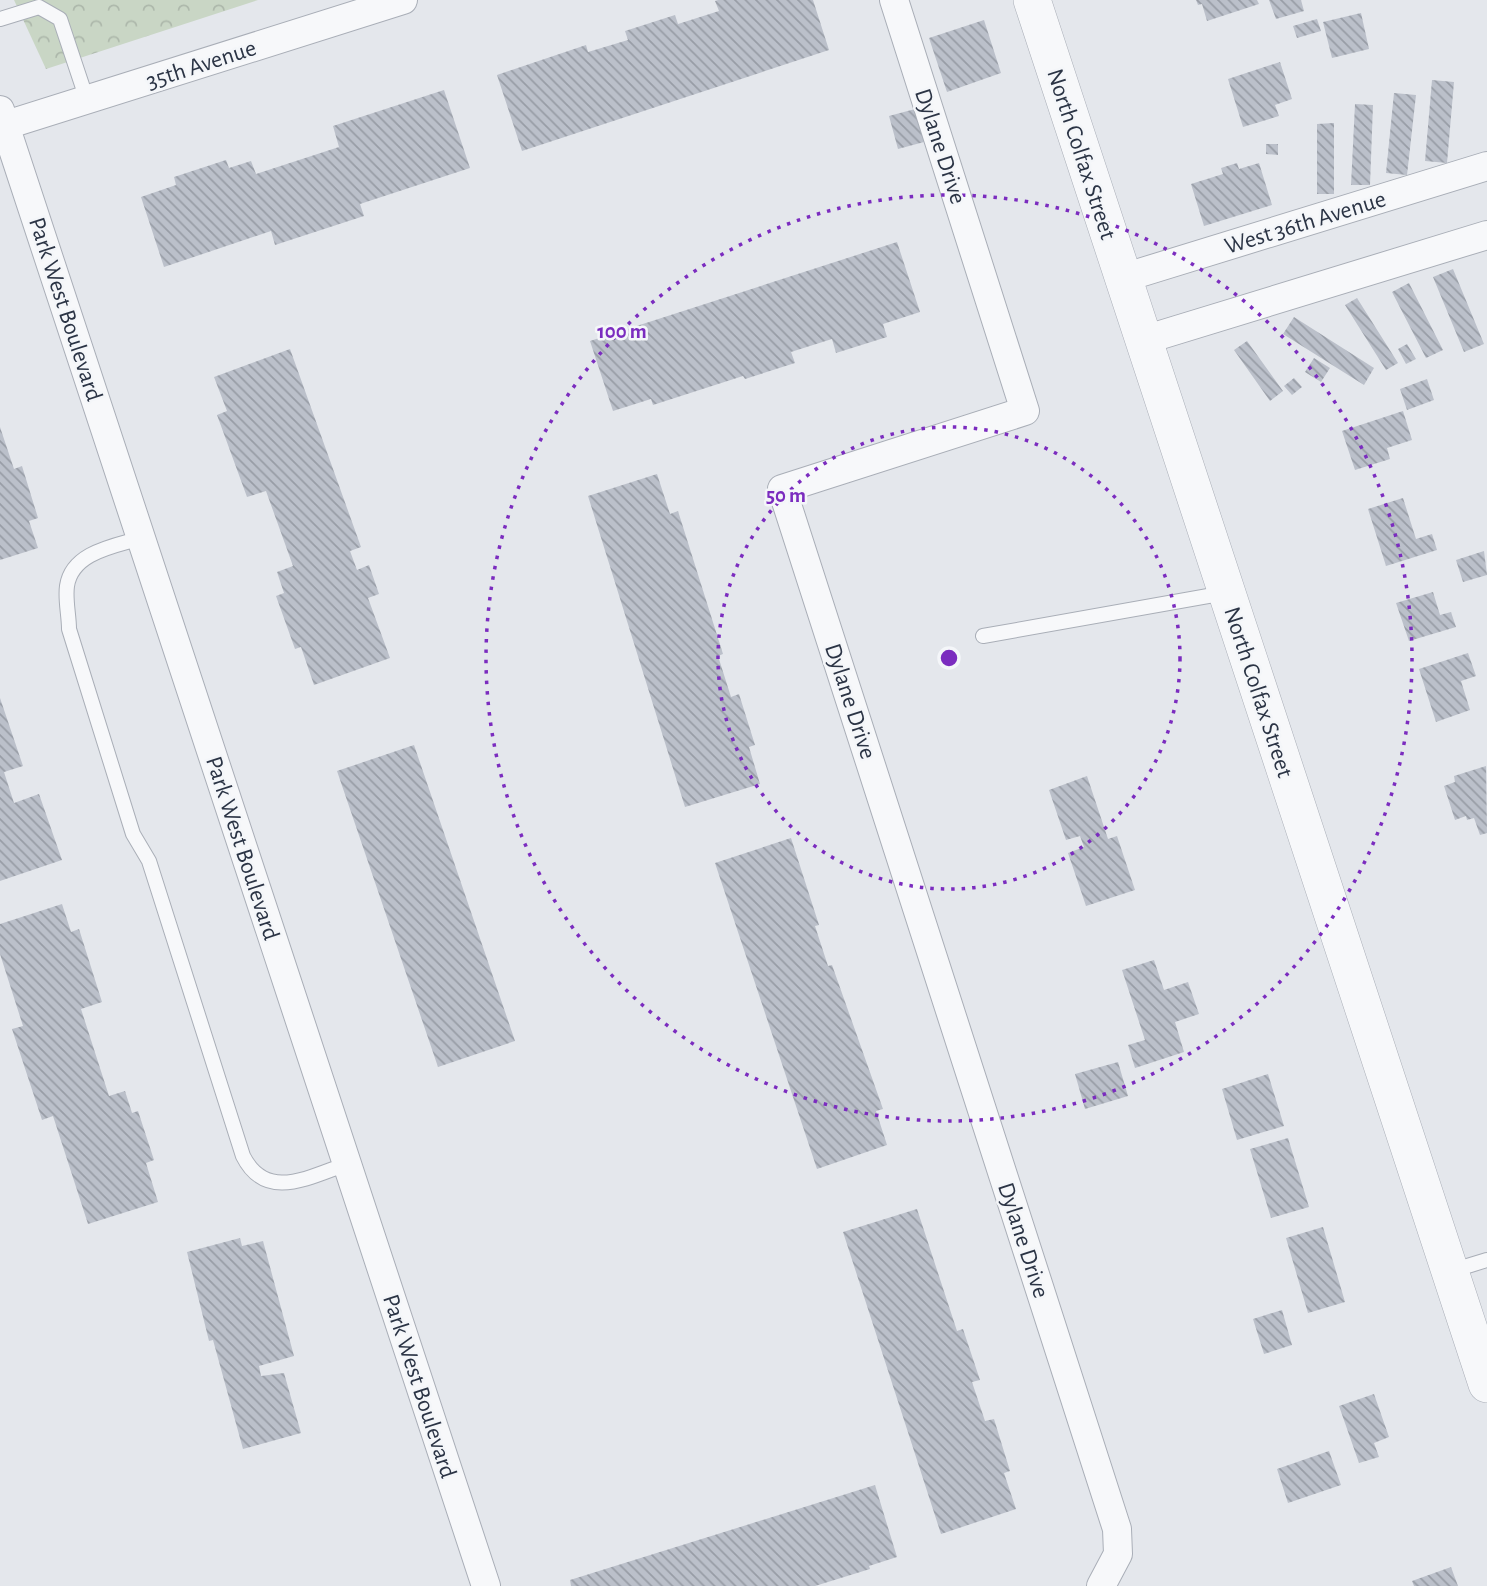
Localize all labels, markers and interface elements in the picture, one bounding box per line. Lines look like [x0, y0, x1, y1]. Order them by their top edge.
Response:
street label: 35th Avenue [143, 36, 259, 94]
street label: North Colfax Street [1042, 66, 1120, 243]
street label: Dylane Drive [910, 86, 970, 207]
street label: West 36th Avenue [1222, 187, 1389, 259]
street label: Park West Boulevard [24, 214, 106, 404]
text: 100 m [597, 321, 647, 342]
text: 50 m [766, 485, 806, 506]
street label: North Colfax Street [1219, 604, 1297, 781]
street label: Dylane Drive [820, 641, 880, 762]
centre of rings [937, 646, 961, 670]
street label: Park West Boulevard [201, 753, 283, 943]
street label: Dylane Drive [993, 1180, 1053, 1301]
street label: Park West Boulevard [378, 1291, 460, 1481]

